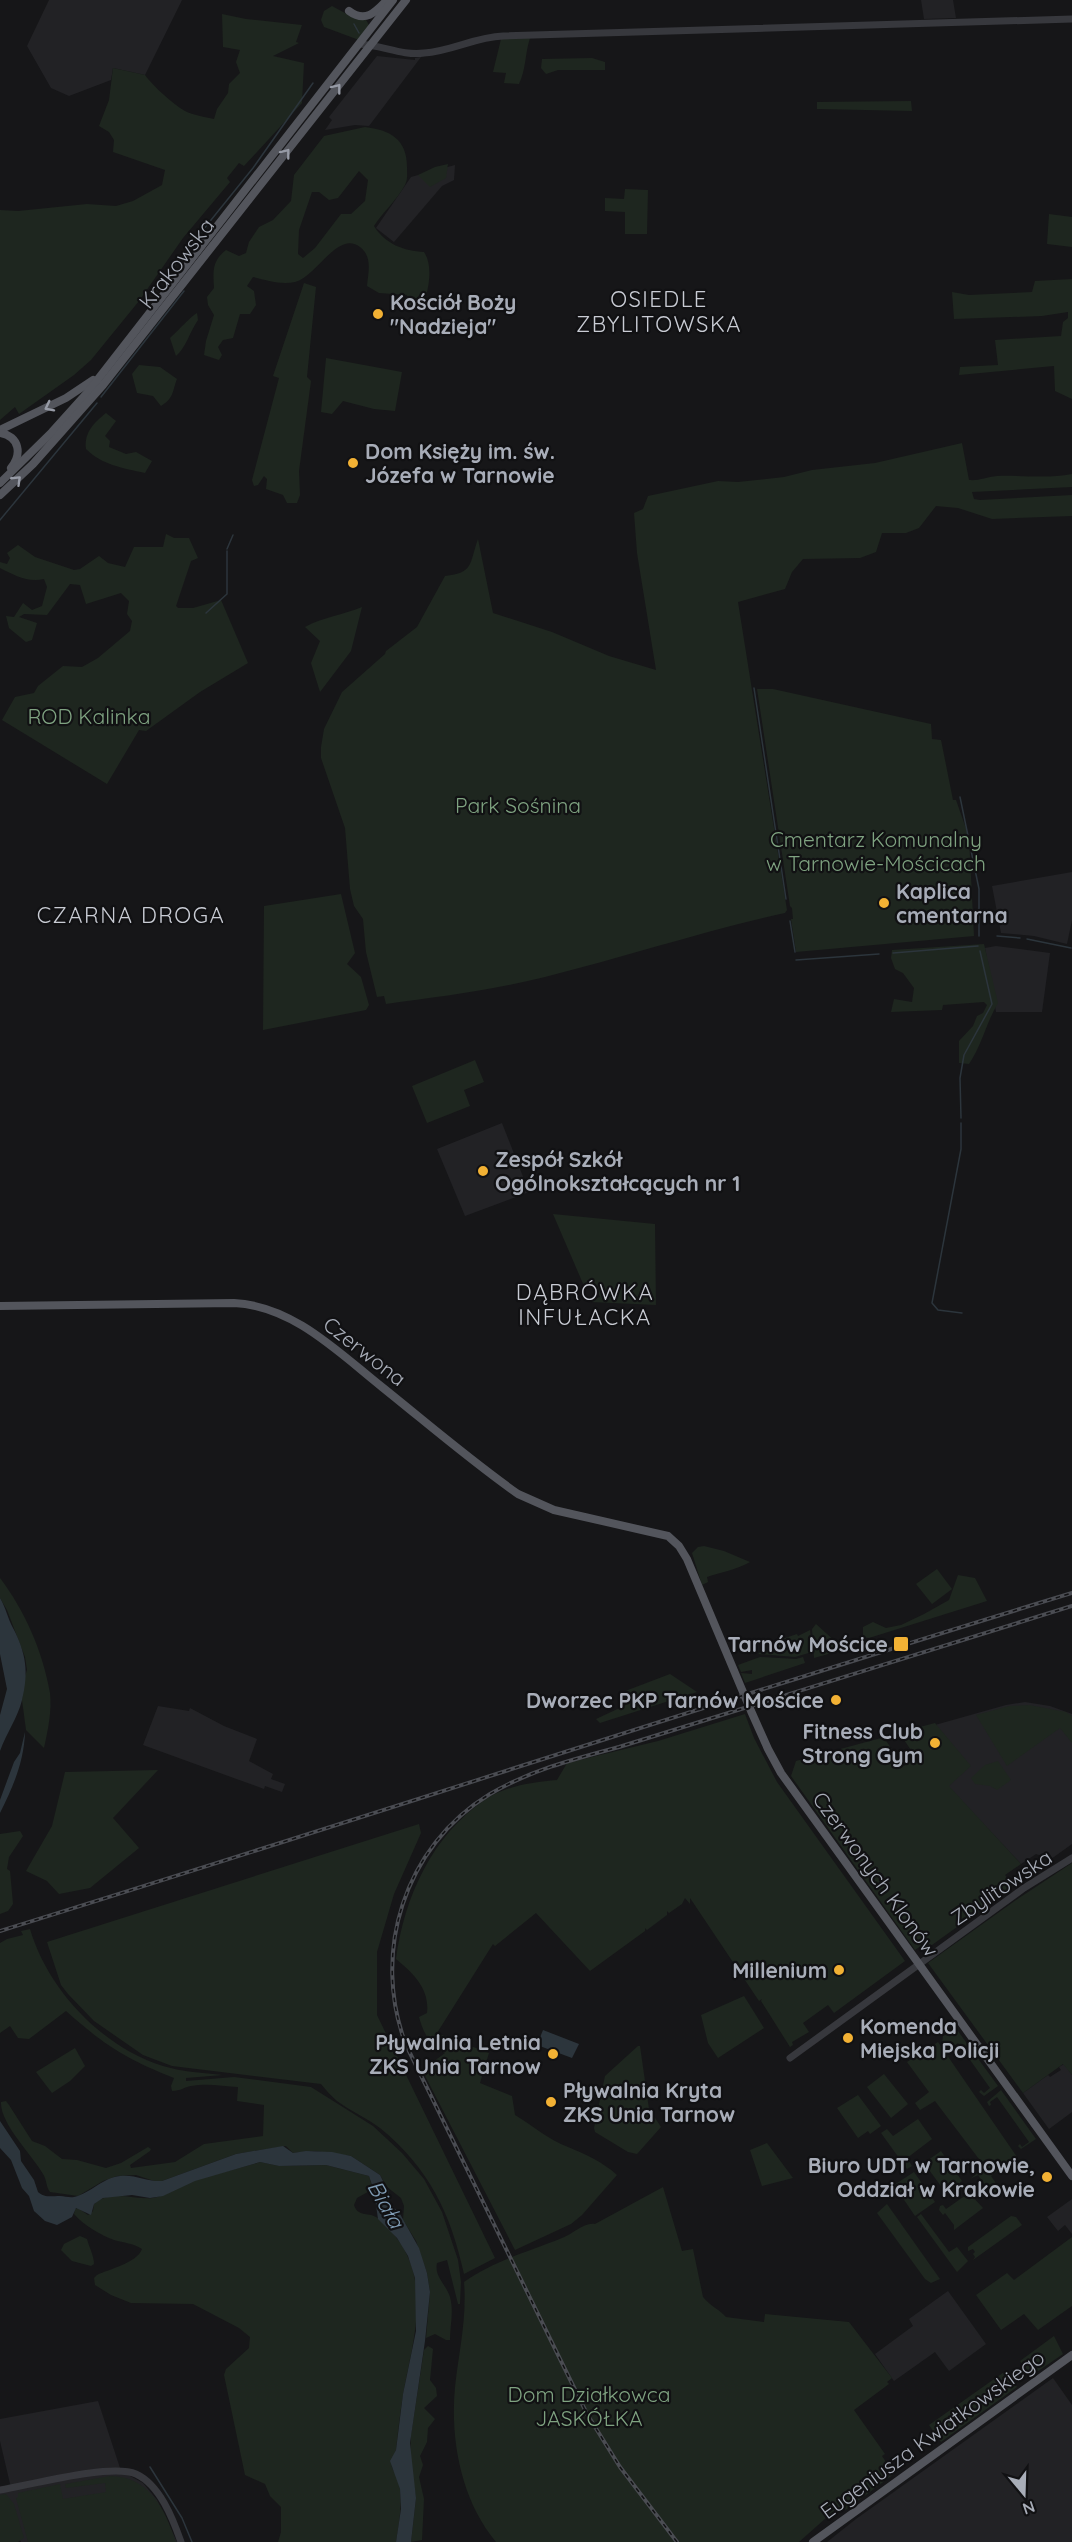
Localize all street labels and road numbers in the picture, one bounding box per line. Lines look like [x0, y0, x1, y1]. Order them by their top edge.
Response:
street label: Krakowska [133, 213, 219, 313]
street label: Czerwona [318, 1311, 412, 1391]
street label: Czerwonych Klonów [807, 1786, 945, 1962]
street label: Zbylitowska [945, 1844, 1057, 1930]
street label: Eugeniusza Kwiatkowskiego [815, 2344, 1049, 2524]

